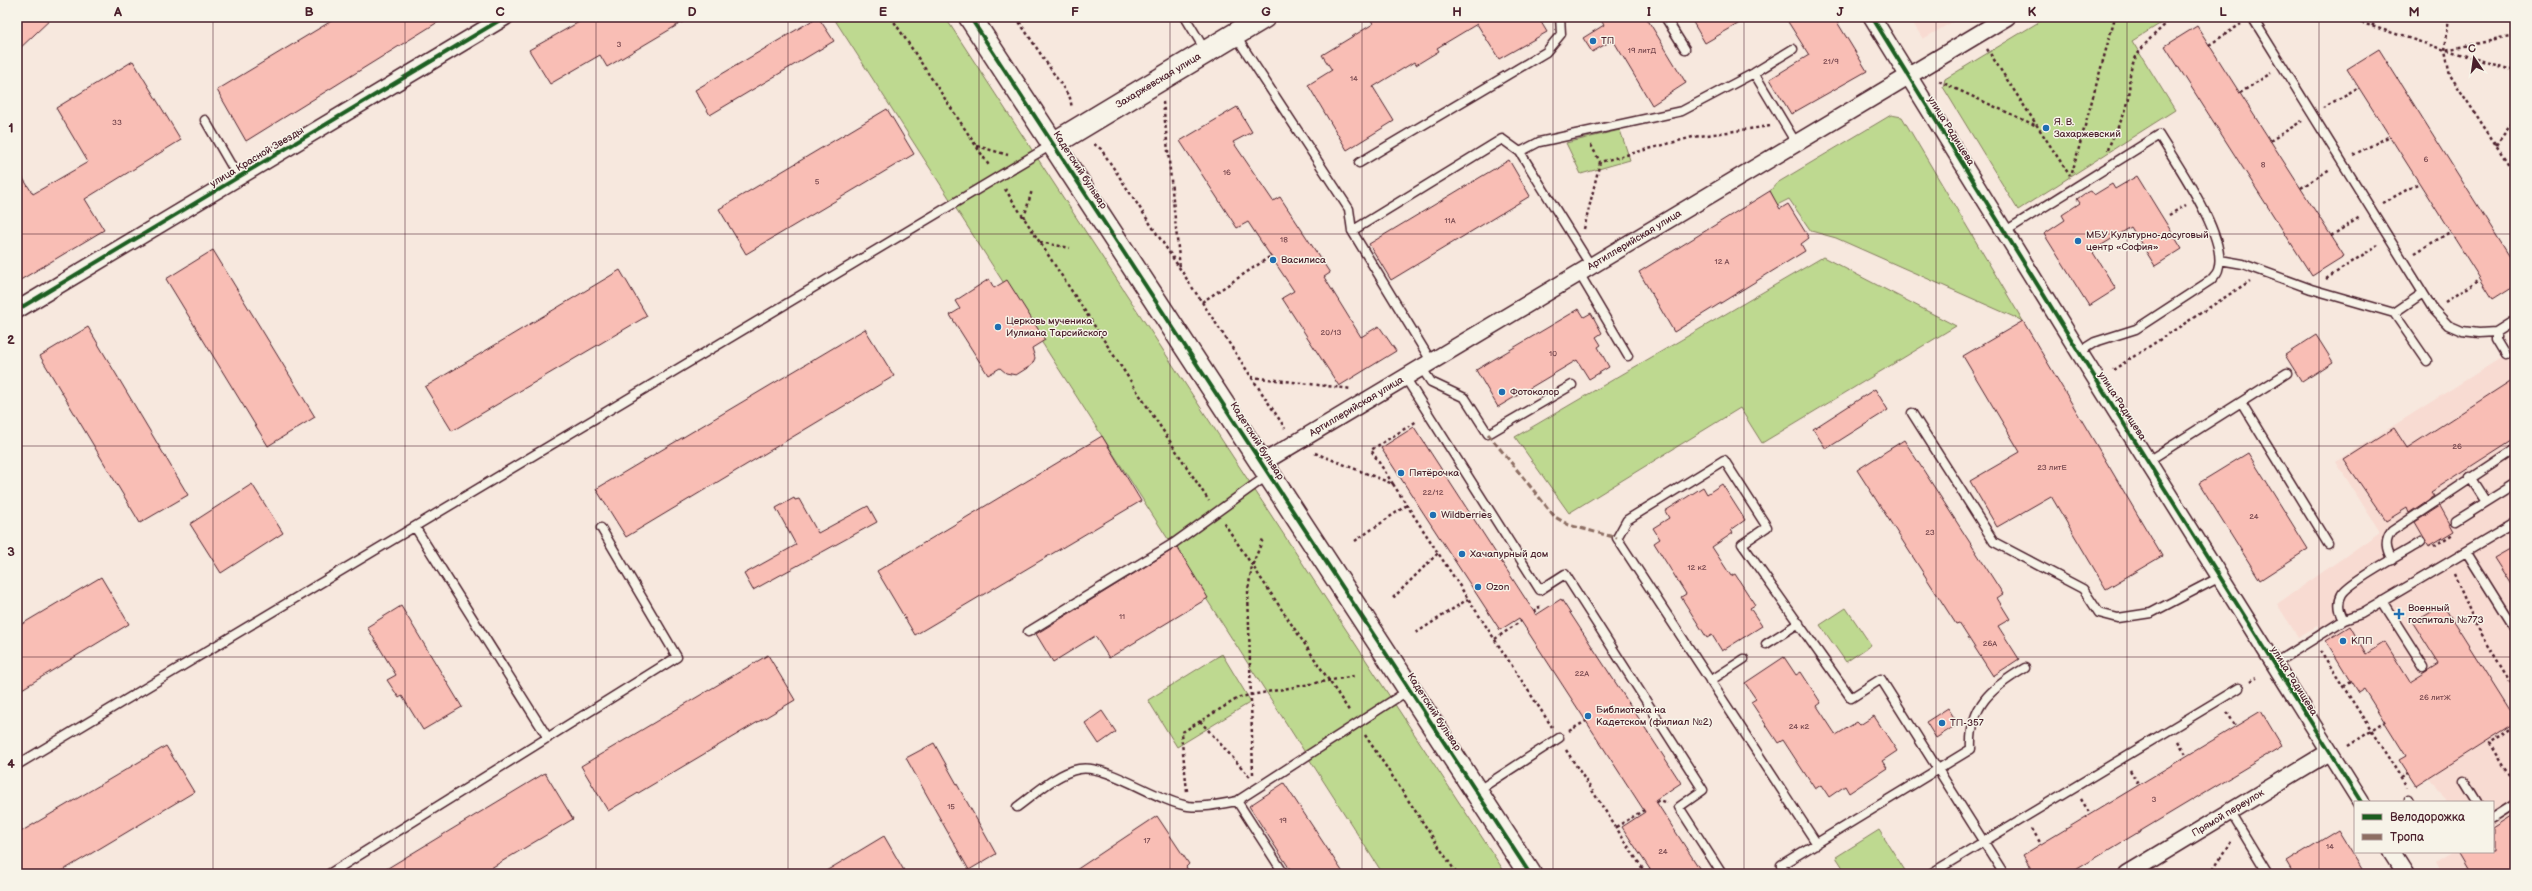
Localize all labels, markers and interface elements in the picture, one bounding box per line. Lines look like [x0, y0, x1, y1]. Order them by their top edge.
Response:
text: A [113, 4, 122, 20]
text: B [304, 4, 314, 20]
text: C [495, 4, 505, 20]
text: D [687, 4, 697, 20]
text: E [879, 4, 888, 20]
text: F [1071, 4, 1079, 20]
text: G [1261, 4, 1271, 20]
text: H [1452, 4, 1462, 20]
text: I [1647, 4, 1651, 20]
text: J [1836, 4, 1844, 20]
text: K [2028, 4, 2037, 20]
text: L [2219, 4, 2227, 20]
text: M [2408, 4, 2420, 20]
place label: ТП [1601, 35, 1614, 47]
marker: ТП [1588, 36, 1598, 46]
north arrow [2454, 38, 2494, 78]
house number: 3 [617, 40, 622, 49]
text: С [2467, 41, 2477, 56]
house number: 19 литД [1628, 46, 1656, 55]
street label: Захаржевская улица [1114, 50, 1203, 111]
house number: 21/9 [1823, 57, 1839, 66]
house number: 14 [1350, 74, 1358, 83]
street label: улица Радищева [1925, 94, 1977, 168]
place label: Я. В. Захаржевский [2054, 116, 2121, 140]
house number: 33 [112, 118, 122, 127]
text: 1 [8, 120, 14, 136]
marker: Я. В. Захаржевский [2041, 123, 2051, 133]
street label: улица Красной Звезды [208, 124, 306, 190]
street label: Кадетский бульвар [1050, 129, 1110, 211]
house number: 6 [2424, 155, 2429, 164]
house number: 8 [2261, 160, 2266, 169]
house number: 16 [1223, 168, 1231, 177]
house number: 5 [815, 177, 820, 186]
street label: Артиллерийская улица [1584, 207, 1684, 273]
house number: 11А [1444, 216, 1456, 225]
place label: МБУ Культурно-досуговый центр «София» [2086, 229, 2209, 253]
house number: 18 [1280, 235, 1288, 244]
marker: МБУ Культурно-досуговый центр «София» [2073, 236, 2083, 246]
place label: Василиса [1281, 254, 1326, 266]
marker: Василиса [1268, 255, 1278, 265]
house number: 12 А [1715, 257, 1730, 266]
place label: Церковь мученика Иулиана Тарсийского [1006, 315, 1107, 339]
marker: Церковь мученика Иулиана Тарсийского [993, 322, 1003, 332]
house number: 20/13 [1320, 328, 1342, 337]
text: 2 [7, 332, 15, 348]
house number: 10 [1549, 349, 1557, 358]
street label: улица Радищева [2095, 370, 2149, 443]
street label: Артиллерийская улица [1306, 374, 1406, 440]
place label: Фотоколор [1510, 386, 1560, 398]
marker: Фотоколор [1497, 387, 1507, 397]
street label: Кадетский бульвар [1227, 400, 1287, 482]
house number: 26 [2452, 442, 2462, 451]
house number: 23 литЕ [2037, 463, 2067, 472]
place label: Пятёрочка [1409, 467, 1459, 479]
marker: Пятёрочка [1396, 468, 1406, 478]
house number: 22/12 [1423, 488, 1444, 497]
place label: Wildberries [1441, 509, 1492, 521]
marker: Wildberries [1428, 510, 1438, 520]
house number: 24 [2249, 512, 2259, 521]
house number: 23 [1925, 528, 1935, 537]
text: 3 [7, 544, 15, 560]
place label: Хачапурный дом [1470, 548, 1548, 560]
marker: Хачапурный дом [1457, 549, 1467, 559]
house number: 12 к2 [1688, 563, 1707, 572]
place label: Ozon [1486, 581, 1510, 593]
marker: Ozon [1473, 582, 1483, 592]
place label: Военный госпиталь №773 [2408, 602, 2484, 626]
marker: Военный госпиталь №773 [2393, 608, 2405, 620]
house number: 11 [1119, 612, 1125, 621]
place label: КПП [2351, 635, 2372, 647]
marker: КПП [2338, 636, 2348, 646]
house number: 26А [1983, 639, 1997, 648]
street label: улица Радищева [2268, 644, 2320, 718]
house number: 22А [1575, 669, 1589, 678]
street label: Кадетский бульвар [1404, 671, 1464, 753]
house number: 26 литЖ [2419, 693, 2451, 702]
place label: Библиотека на Кадетском (филиал №2) [1596, 704, 1713, 728]
marker: Библиотека на Кадетском (филиал №2) [1583, 711, 1593, 721]
place label: ТП-357 [1950, 717, 1984, 729]
marker: ТП-357 [1937, 718, 1947, 728]
house number: 24 к2 [1789, 722, 1810, 731]
text: 4 [7, 756, 15, 772]
street label: Прямой переулок [2190, 786, 2267, 839]
house number: 3 [2152, 795, 2157, 804]
legend [2354, 801, 2494, 853]
house number: 15 [947, 802, 955, 811]
text: Велодорожка [2390, 810, 2465, 825]
house number: 19 [1279, 816, 1287, 825]
text: Тропа [2390, 830, 2424, 845]
house number: 17 [1143, 836, 1151, 845]
house number: 14 [2326, 842, 2334, 851]
house number: 24 [1658, 847, 1668, 856]

